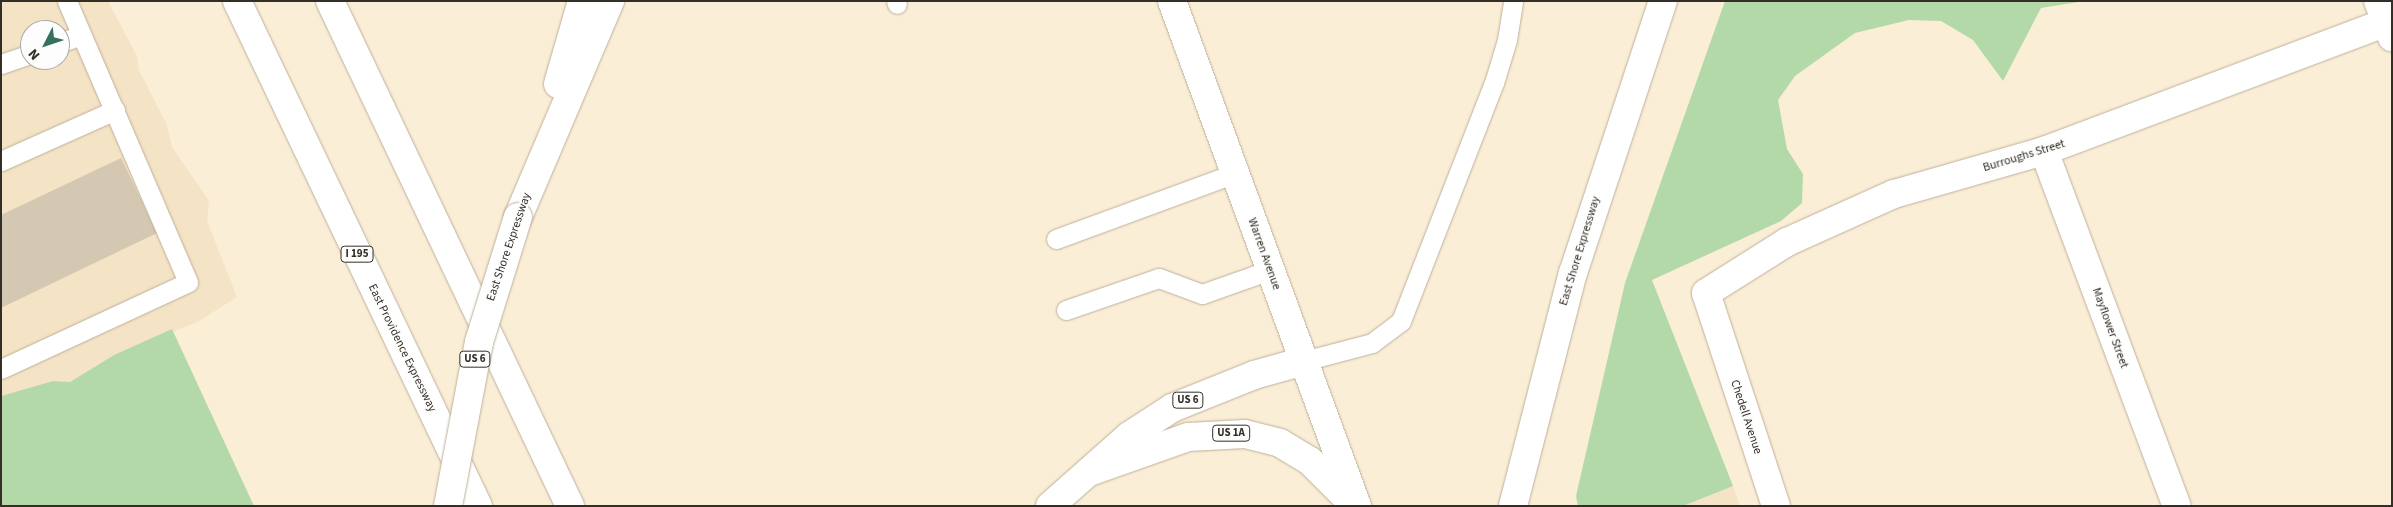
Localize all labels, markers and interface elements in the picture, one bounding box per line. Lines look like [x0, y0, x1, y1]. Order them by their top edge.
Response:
north arrow [20, 20, 70, 70]
text: N [24, 44, 45, 64]
street label: Burroughs Street [1981, 137, 2067, 175]
street label: East Shore Expressway [484, 191, 534, 303]
street label: East Shore Expressway [1557, 195, 1603, 307]
street label: Warren Avenue [1244, 216, 1284, 292]
road number: I 195 [340, 245, 374, 262]
street label: East Providence Expressway [365, 282, 439, 414]
street label: Mayflower Street [2089, 286, 2131, 370]
road number: US 6 [459, 350, 491, 368]
street label: Chedell Avenue [1727, 378, 1765, 456]
road number: US 6 [1172, 392, 1204, 408]
road number: US 1A [1211, 424, 1251, 442]

